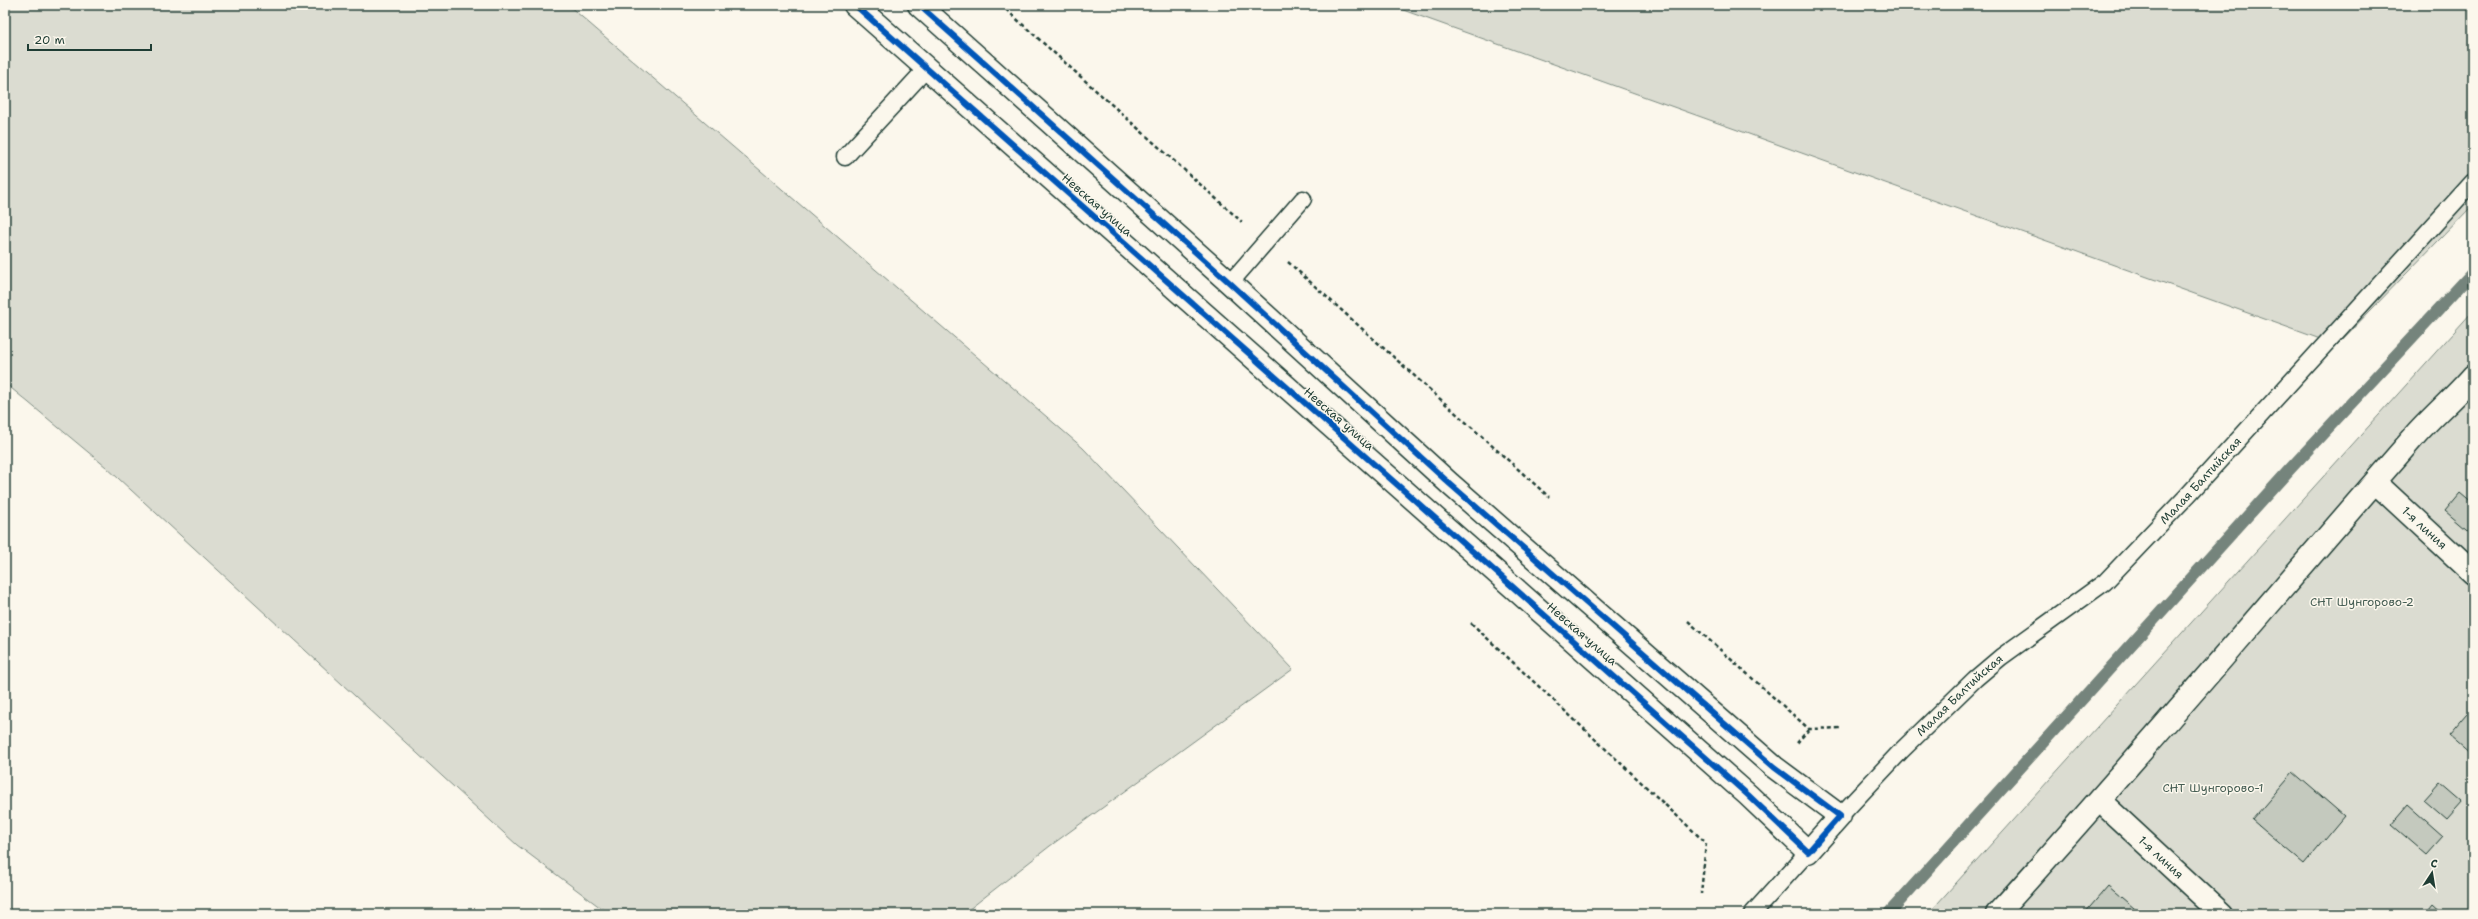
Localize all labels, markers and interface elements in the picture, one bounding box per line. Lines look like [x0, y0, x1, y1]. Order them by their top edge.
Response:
scale bar [28, 26, 151, 52]
text: 20 m [34, 32, 65, 48]
street label: Невская улица [1058, 170, 1136, 240]
street label: Невская улица [1300, 384, 1378, 454]
street label: Малая Балтийская [2156, 434, 2245, 528]
street label: 1-я линия [2398, 503, 2450, 553]
park label: СНТ Шунгорово-2 [2310, 594, 2414, 610]
street label: Невская улица [1543, 599, 1621, 669]
street label: Малая Балтийская [1913, 651, 2006, 740]
park label: СНТ Шунгорово-1 [2162, 780, 2264, 796]
street label: 1-я линия [2135, 832, 2187, 882]
north arrow [2412, 853, 2452, 893]
text: С [2429, 856, 2439, 872]

